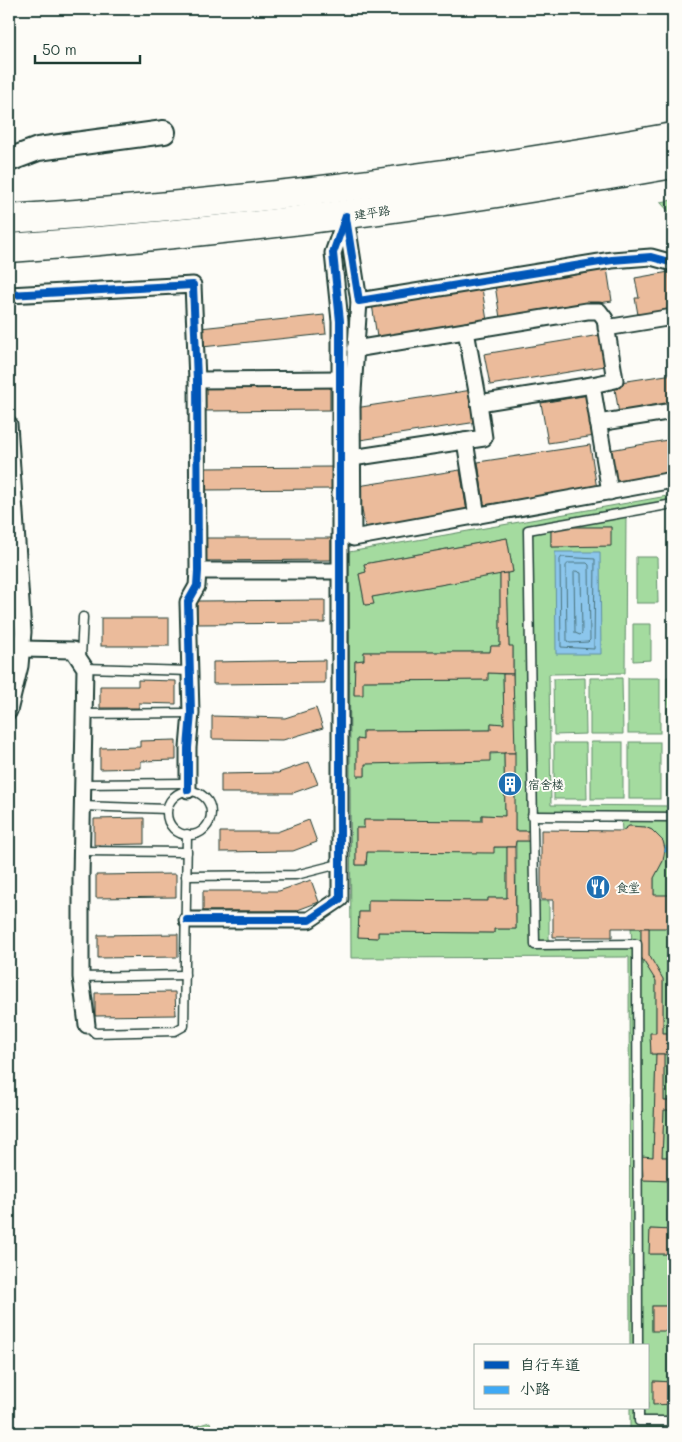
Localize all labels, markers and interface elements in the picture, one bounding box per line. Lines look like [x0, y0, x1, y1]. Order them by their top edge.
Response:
scale bar [35, 32, 140, 64]
text: 50 m [42, 39, 77, 59]
street label: 建平路 [353, 202, 391, 222]
building icon: 宿舍楼 [497, 771, 523, 797]
place label: 宿舍楼 [528, 776, 564, 792]
restaurant icon: 食堂 [585, 874, 611, 900]
place label: 食堂 [616, 879, 640, 895]
legend [474, 1344, 650, 1410]
text: 自行车道 [520, 1354, 580, 1374]
text: 小路 [520, 1378, 550, 1398]

